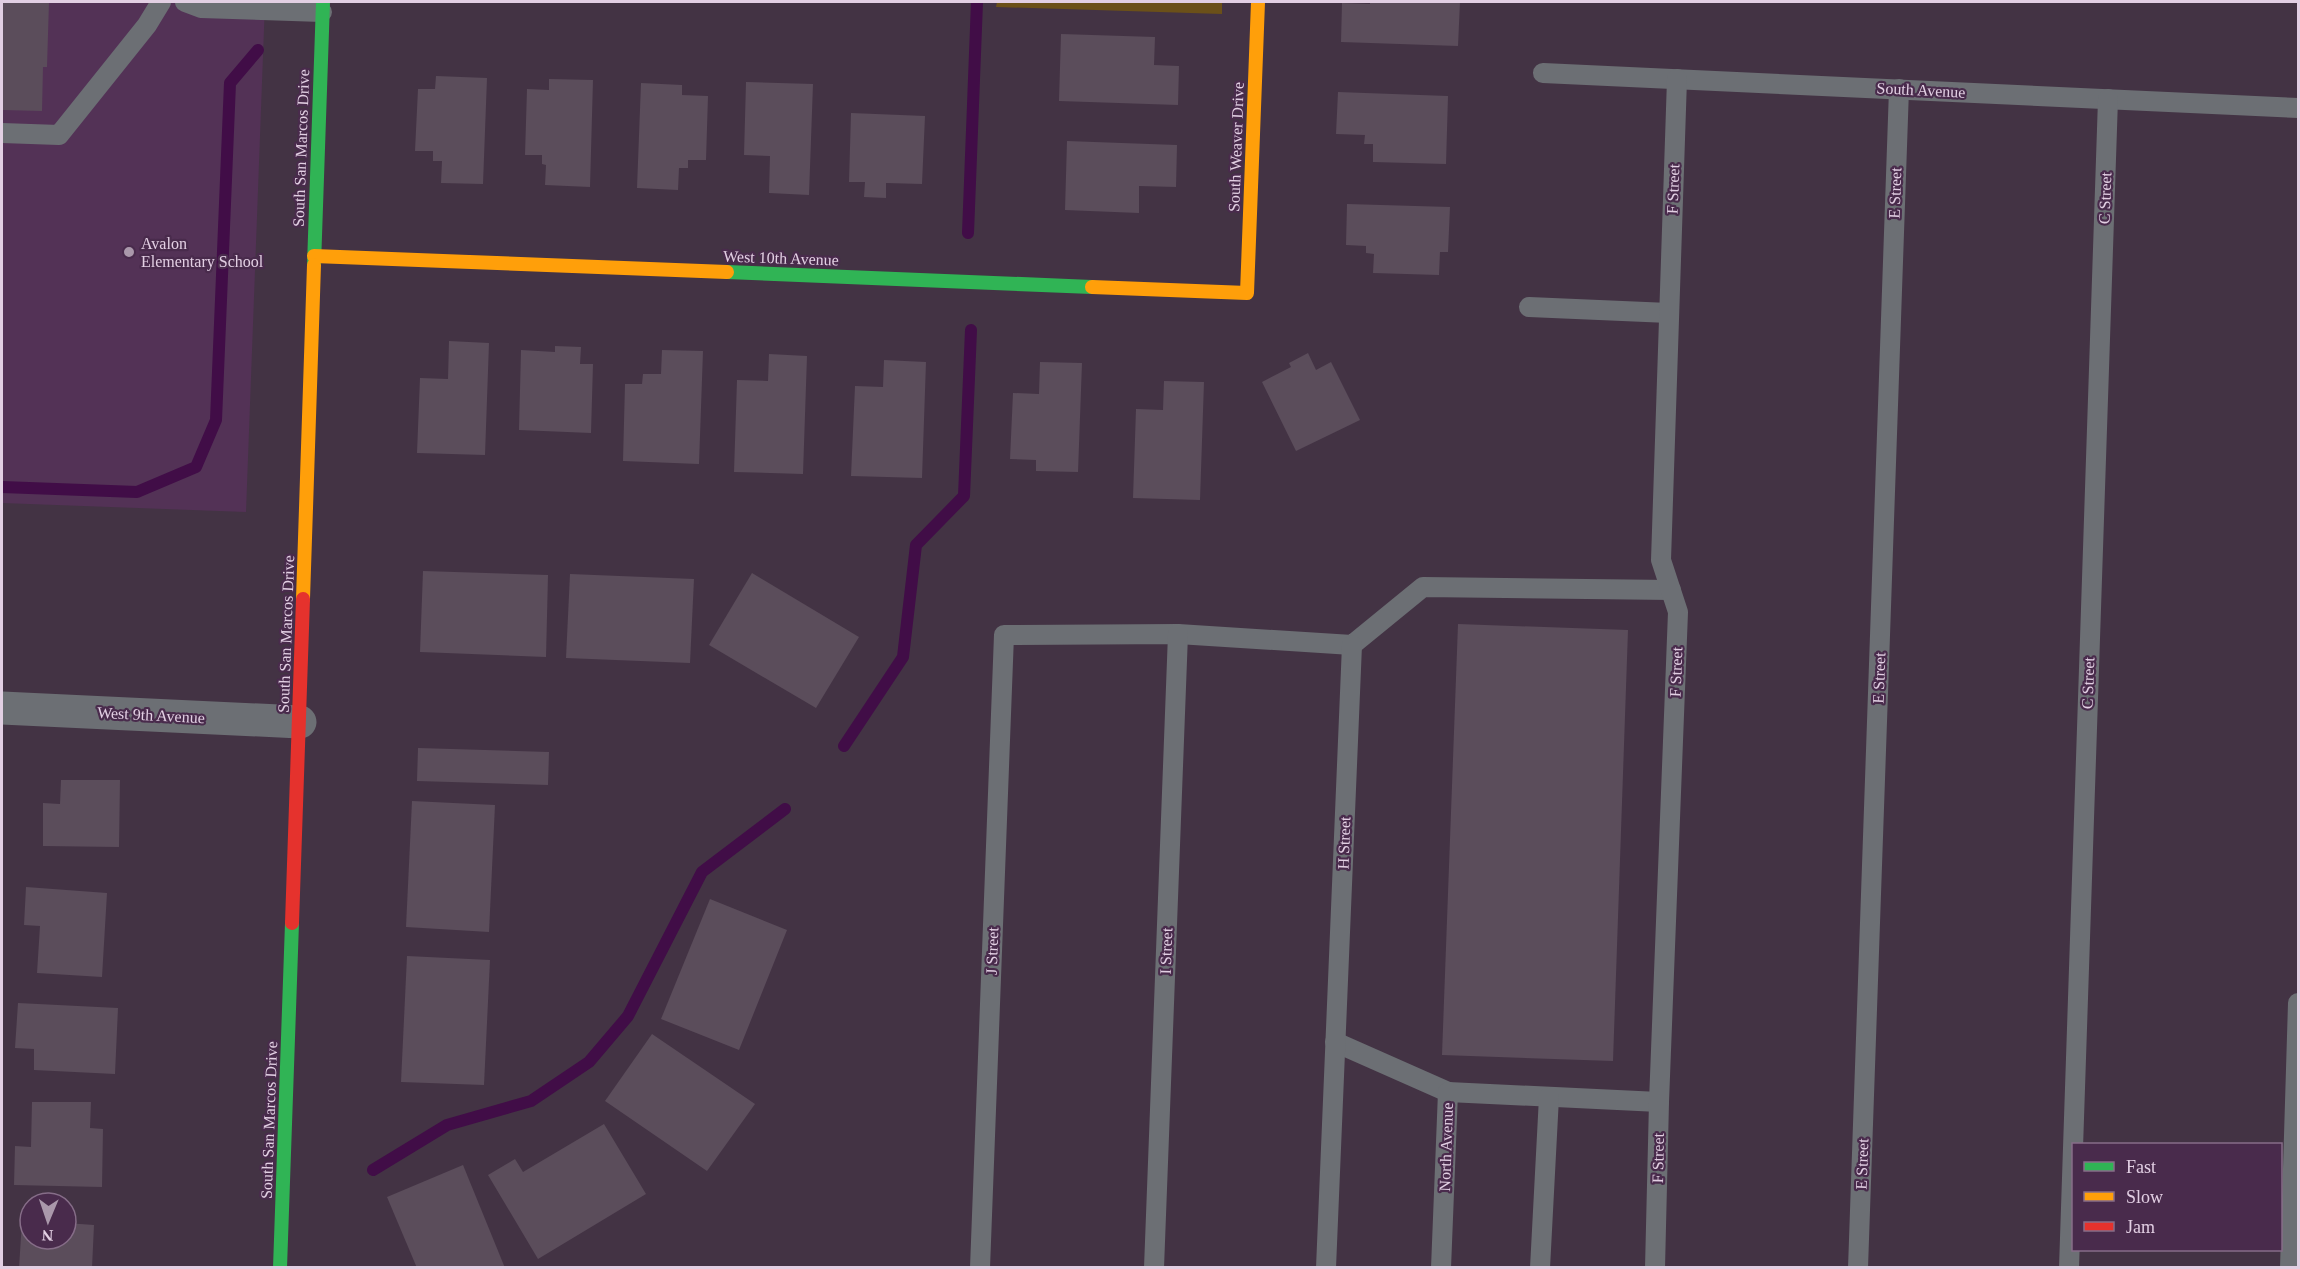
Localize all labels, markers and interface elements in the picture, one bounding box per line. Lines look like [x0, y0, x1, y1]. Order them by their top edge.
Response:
street label: South San Marcos Drive [290, 69, 312, 227]
street label: South Avenue [1876, 79, 1966, 101]
street label: South Weaver Drive [1225, 82, 1247, 212]
street label: F Street [1664, 163, 1682, 214]
street label: E Street [1886, 167, 1904, 219]
street label: C Street [2096, 171, 2114, 224]
place label: Avalon Elementary School [141, 235, 264, 271]
marker: Avalon Elementary School [122, 245, 136, 259]
street label: West 10th Avenue [723, 247, 839, 269]
street label: South San Marcos Drive [275, 555, 297, 713]
street label: F Street [1667, 646, 1685, 697]
street label: E Street [1870, 652, 1888, 704]
street label: C Street [2079, 656, 2097, 709]
street label: West 9th Avenue [97, 704, 205, 726]
street label: H Street [1335, 816, 1353, 870]
street label: J Street [983, 926, 1001, 975]
street label: I Street [1157, 927, 1175, 975]
street label: South San Marcos Drive [258, 1041, 280, 1199]
street label: North Avenue [1436, 1102, 1456, 1192]
street label: F Street [1649, 1132, 1667, 1183]
street label: E Street [1853, 1138, 1871, 1190]
legend [2072, 1143, 2282, 1251]
text: Fast [2126, 1157, 2156, 1177]
text: Slow [2126, 1187, 2163, 1207]
north arrow [18, 1191, 78, 1251]
text: Jam [2126, 1217, 2155, 1237]
text: N [41, 1227, 54, 1244]

